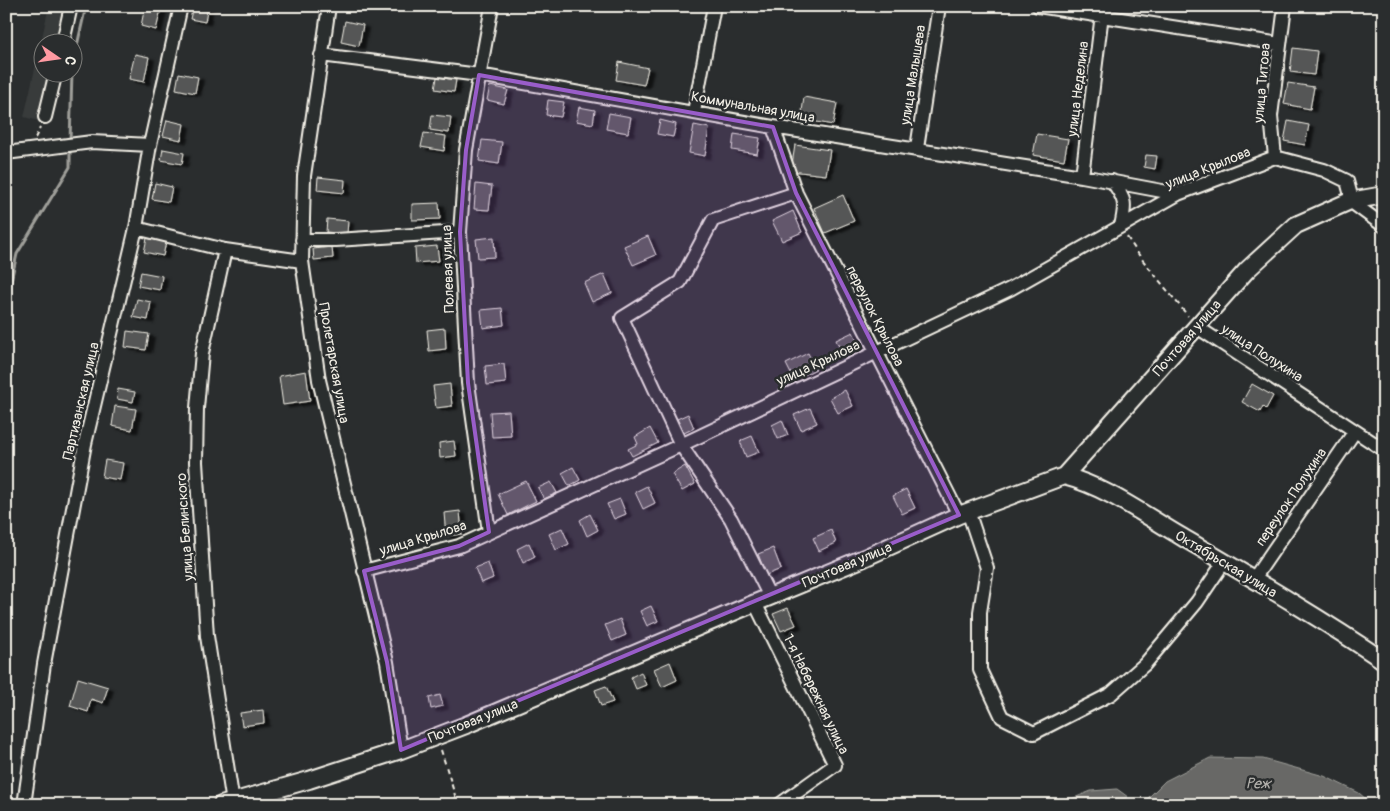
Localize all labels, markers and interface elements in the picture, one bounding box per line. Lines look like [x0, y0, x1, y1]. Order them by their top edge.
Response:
street label: улица Малышева [897, 24, 929, 127]
north arrow [32, 32, 82, 82]
street label: улица Неделина [1064, 40, 1092, 139]
street label: улица Титова [1250, 42, 1274, 124]
text: С [61, 55, 79, 67]
street label: Коммунальная улица [690, 88, 816, 126]
street label: улица Крылова [1162, 143, 1253, 193]
street label: Полевая улица [438, 225, 458, 313]
street label: переулок Крылова [842, 263, 908, 369]
street label: Почтовая улица [1149, 296, 1225, 380]
street label: Пролетарская улица [315, 301, 353, 425]
street label: улица Полухина [1217, 320, 1306, 386]
street label: улица Крылова [773, 336, 862, 390]
street label: Партизанская улица [59, 340, 103, 462]
street label: переулок Полухина [1252, 445, 1330, 549]
street label: улица Белинского [173, 472, 197, 582]
street label: улица Крылова [377, 517, 468, 560]
street label: Октябрьская улица [1172, 527, 1280, 601]
street label: Почтовая улица [800, 539, 894, 591]
street label: 1-я Набережная улица [780, 631, 852, 757]
street label: Почтовая улица [426, 695, 520, 747]
water label: Реж [1246, 774, 1273, 794]

